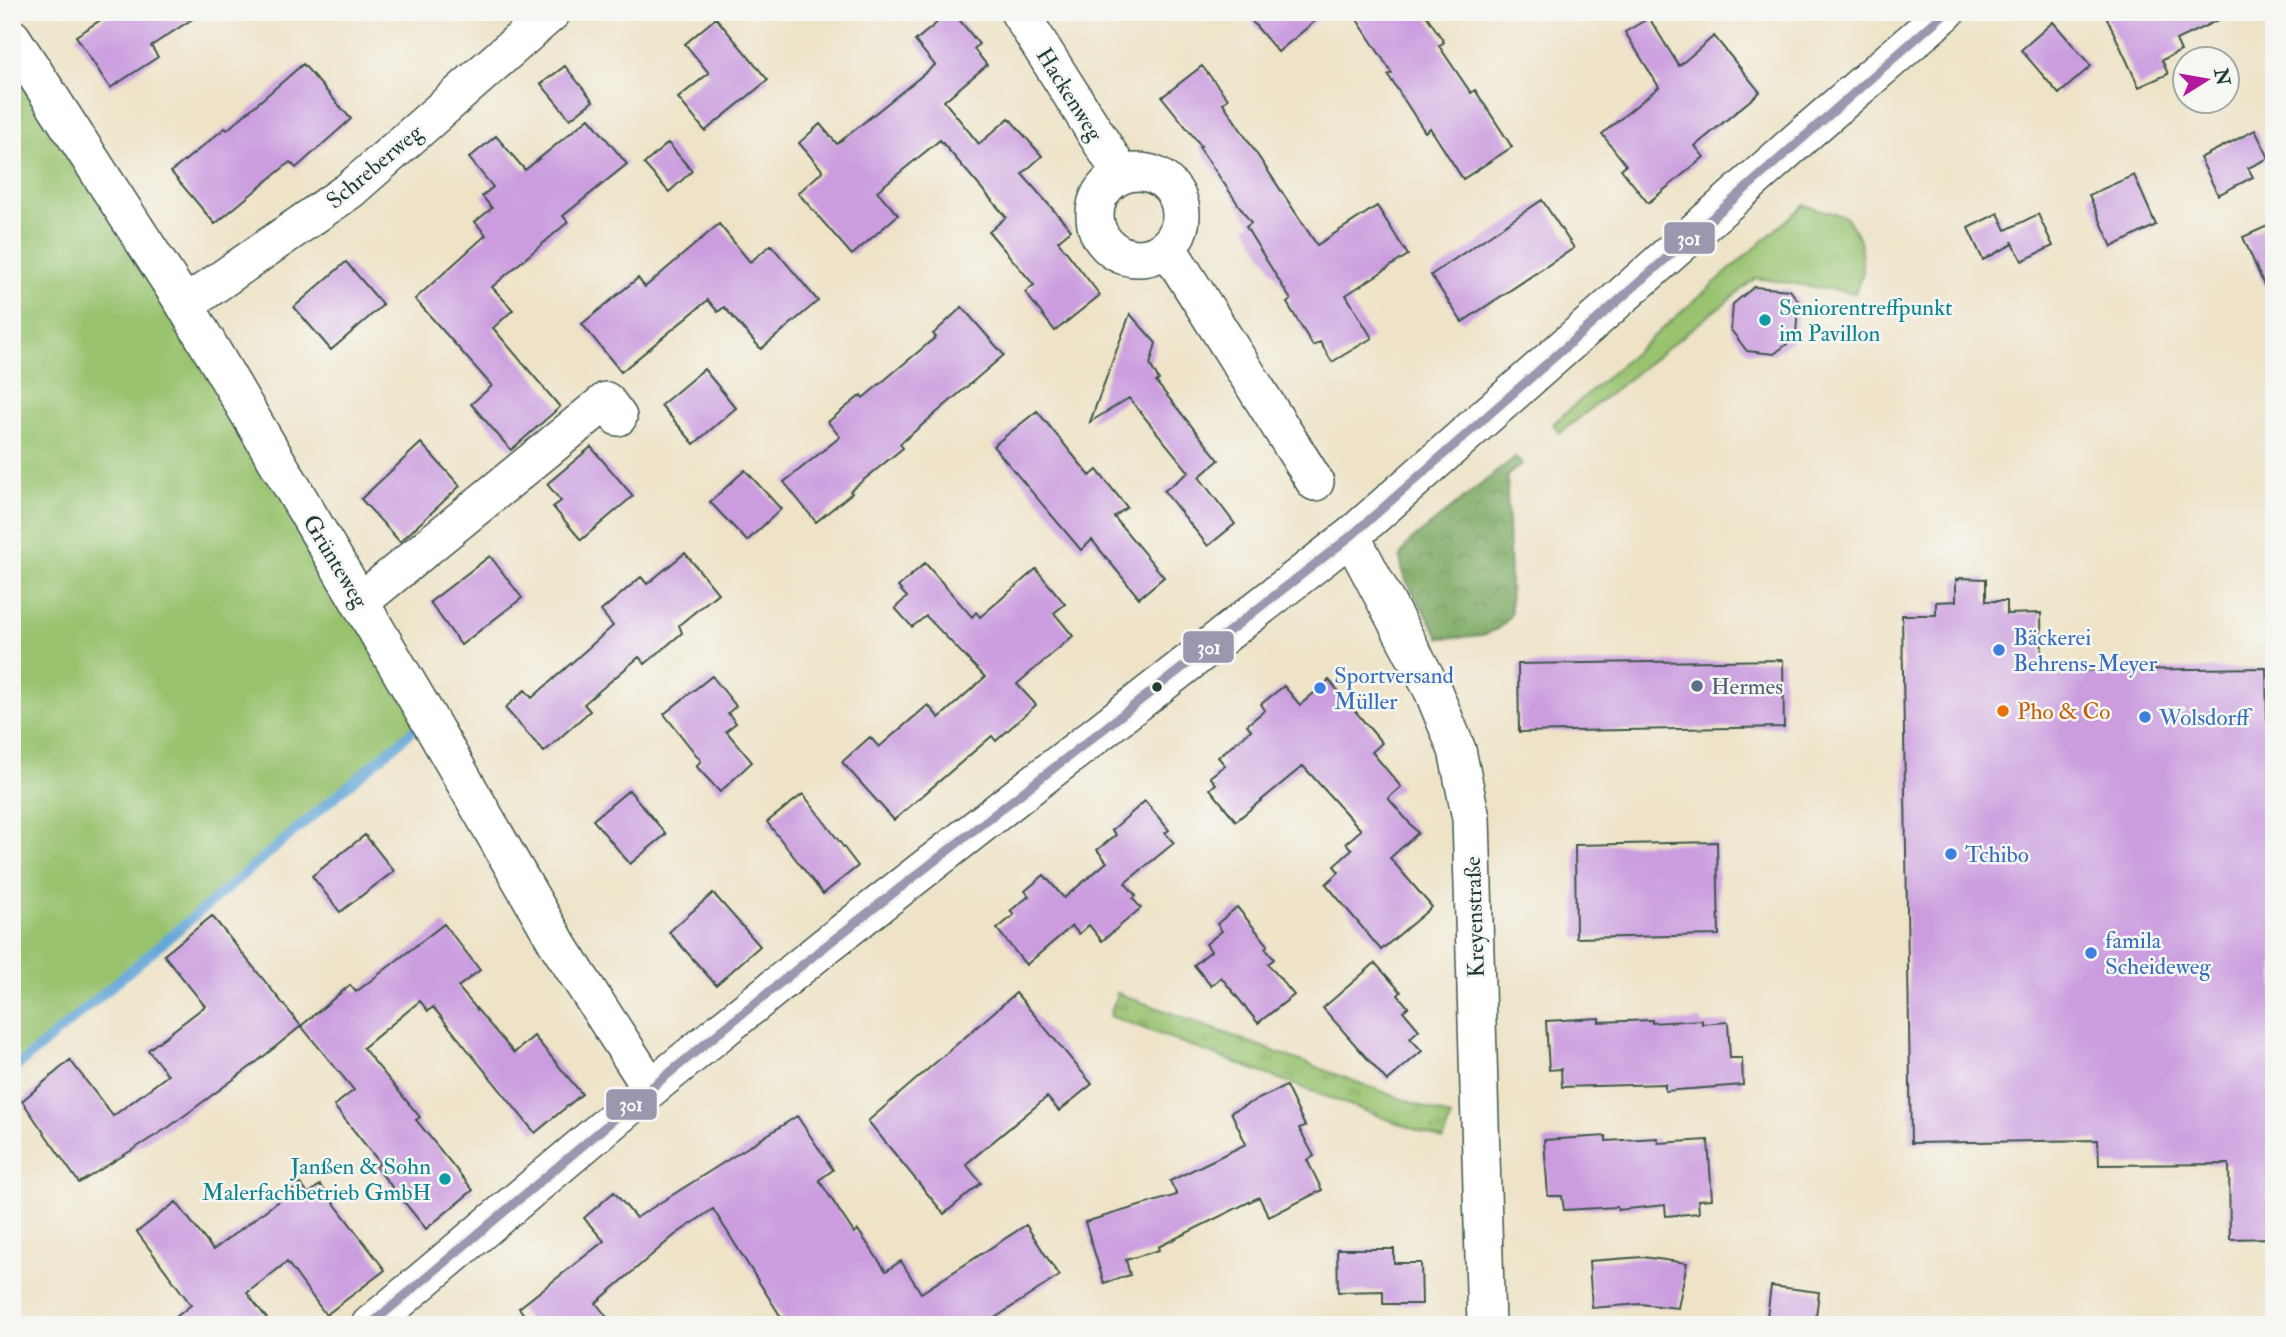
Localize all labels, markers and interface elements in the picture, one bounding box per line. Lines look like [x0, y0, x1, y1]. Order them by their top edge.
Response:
street label: Hackenweg [1030, 42, 1110, 147]
north arrow [2170, 46, 2240, 116]
text: N [2208, 65, 2235, 89]
street label: Schreberweg [320, 117, 429, 215]
line badge: 301 [1663, 221, 1716, 255]
text: 301 [1677, 227, 1701, 251]
place label: Seniorentreffpunkt im Pavillon [1779, 293, 1952, 348]
marker: Seniorentreffpunkt im Pavillon [1757, 312, 1773, 328]
street label: Grünteweg [296, 509, 375, 614]
place label: Bäckerei Behrens-Meyer [2013, 623, 2157, 678]
line badge: 301 [1182, 630, 1235, 664]
text: 301 [1197, 636, 1221, 660]
marker: Bäckerei Behrens-Meyer [1991, 642, 2007, 658]
place label: Sportversand Müller [1334, 661, 1454, 716]
place label: Hermes [1711, 672, 1783, 701]
marker: Hermes [1689, 678, 1705, 694]
unlabelled marker [1150, 680, 1164, 694]
marker: Sportversand Müller [1312, 680, 1328, 696]
place label: Pho & Co [2017, 697, 2110, 726]
marker: Pho & Co [1995, 703, 2011, 719]
place label: Wolsdorff [2158, 703, 2253, 732]
marker: Wolsdorff [2137, 709, 2153, 725]
place label: Tchibo [1965, 840, 2029, 869]
marker: Tchibo [1943, 846, 1959, 862]
street label: Kreyenstraße [1458, 856, 1491, 978]
place label: famila Scheideweg [2105, 926, 2211, 981]
marker: famila Scheideweg [2083, 945, 2099, 961]
line badge: 301 [605, 1088, 658, 1121]
text: 301 [619, 1093, 643, 1117]
place label: Janßen & Sohn Malerfachbetrieb GmbH [202, 1152, 431, 1207]
marker: Janßen & Sohn Malerfachbetrieb GmbH [437, 1171, 453, 1187]

